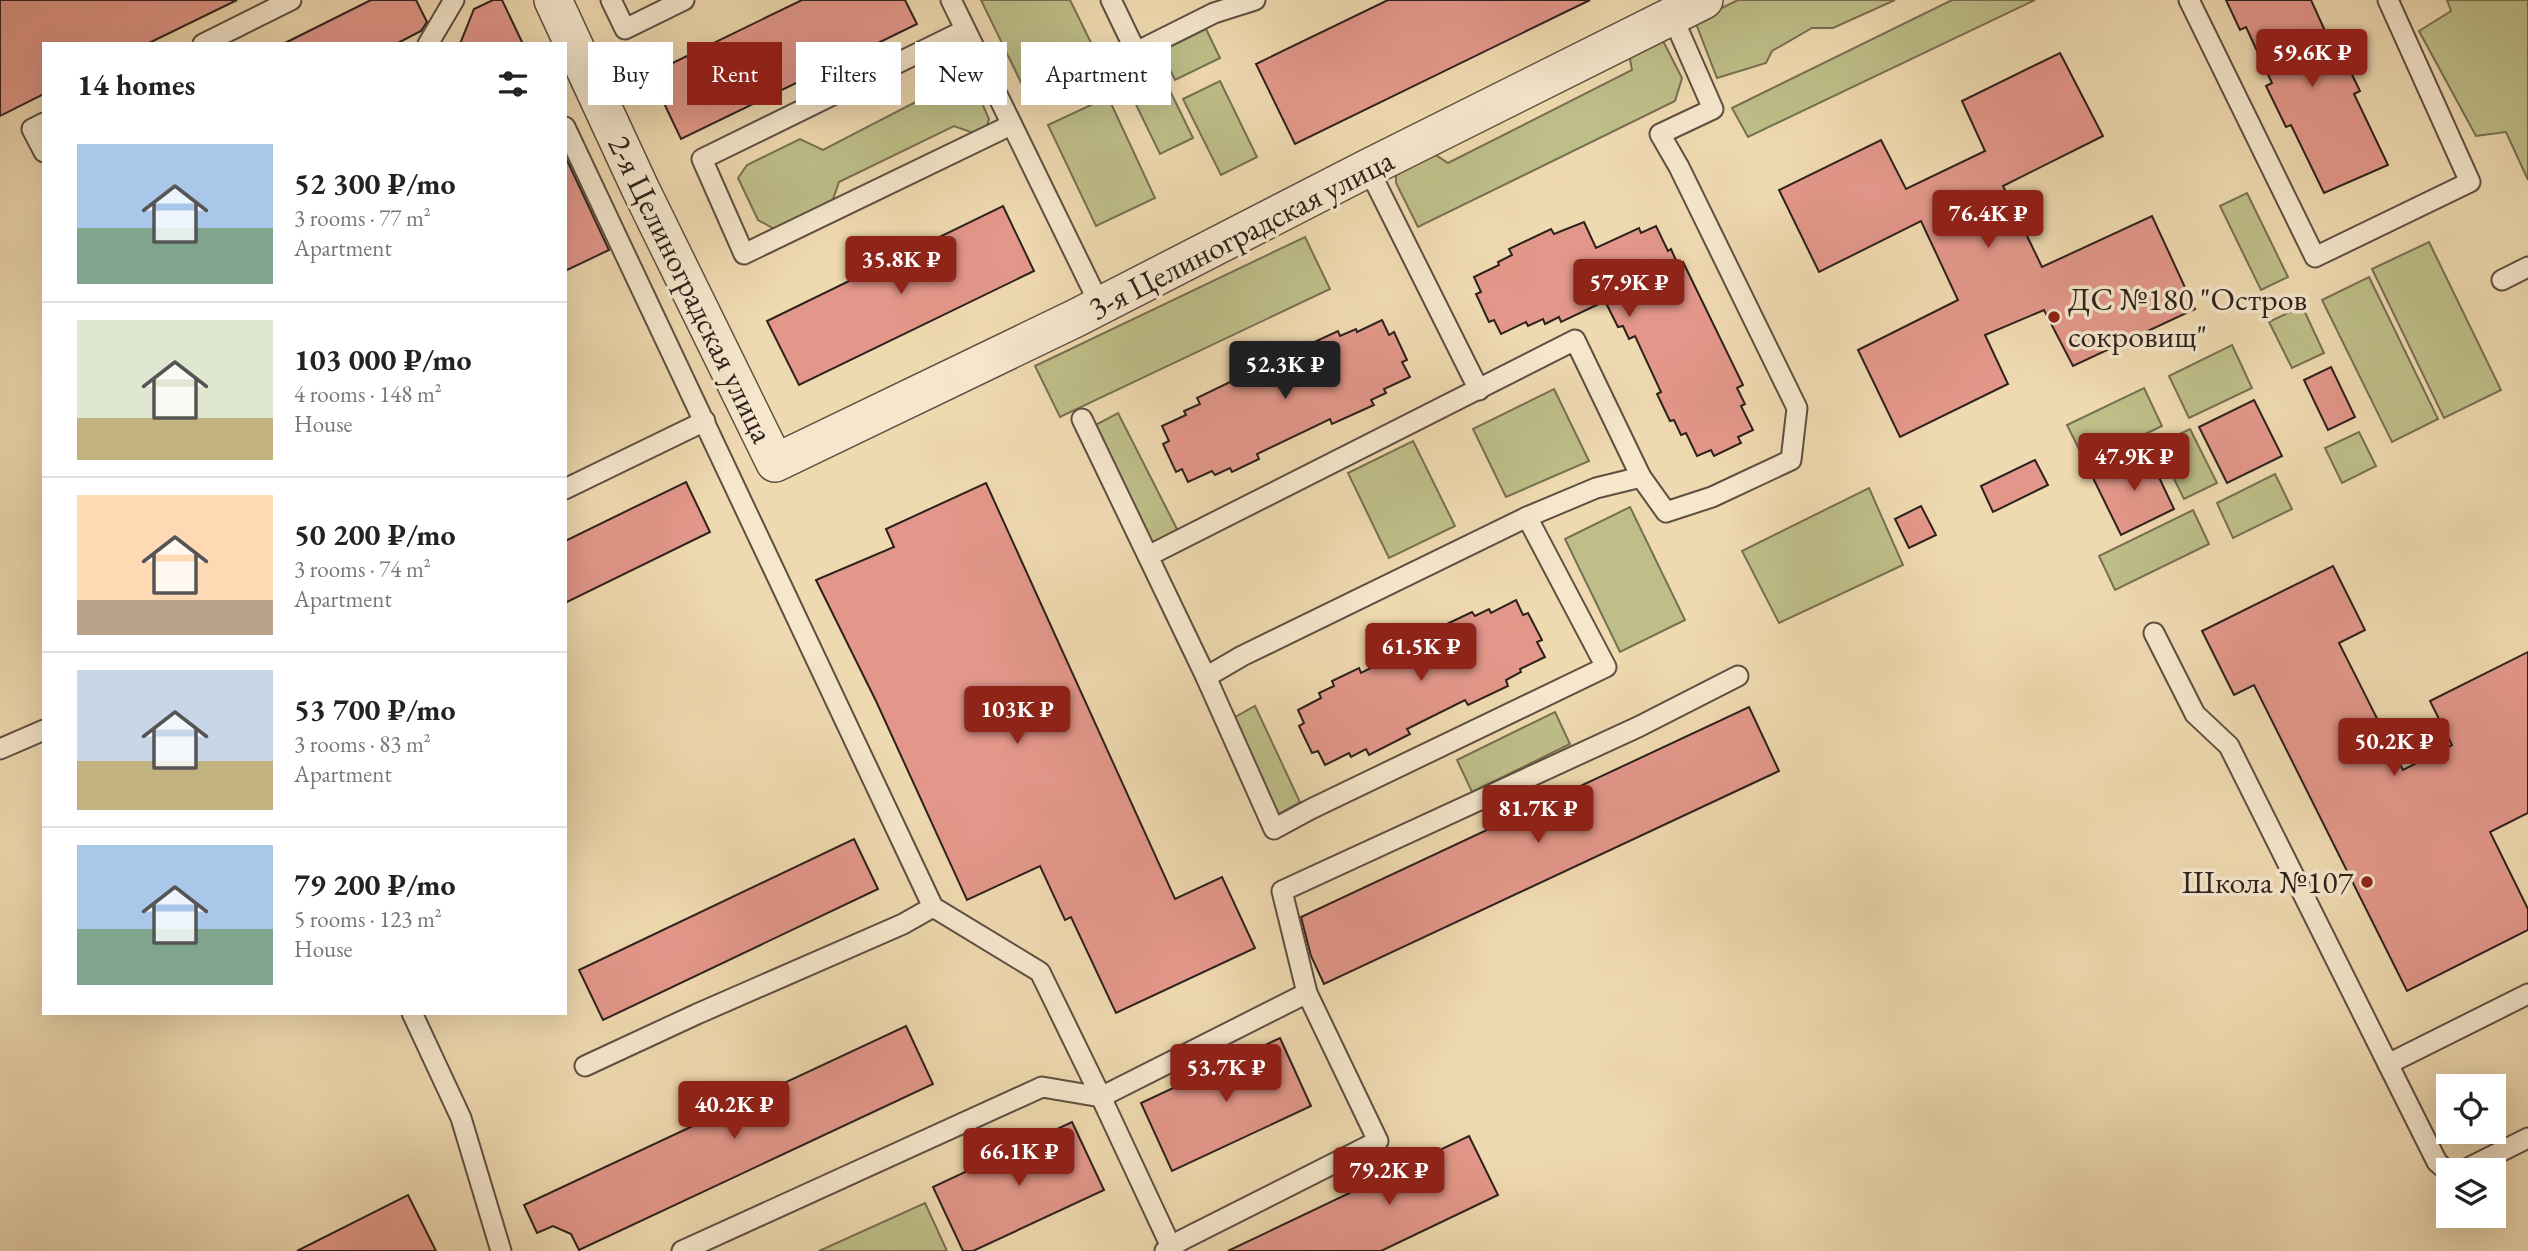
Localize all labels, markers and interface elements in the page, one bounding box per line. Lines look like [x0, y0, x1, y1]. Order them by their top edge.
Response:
pin: 59.6K ₽ [2247, 29, 2377, 89]
text: 59.6K ₽ [2272, 37, 2352, 67]
chip: Buy [588, 42, 673, 105]
chip: Rent [687, 42, 782, 105]
chip: Filters [796, 42, 901, 105]
chip: New [915, 42, 1007, 105]
chip: Apartment [1021, 42, 1171, 105]
text: 14 homes [77, 65, 195, 104]
icon: filters [494, 65, 532, 103]
street label: 2-я Целиноградская улица [598, 128, 784, 450]
street label: 3-я Целиноградская улица [1081, 139, 1401, 329]
text: 52 300 ₽/mo [294, 164, 456, 203]
icon: home [133, 172, 217, 256]
pin: 76.4K ₽ [1923, 190, 2053, 250]
text: 76.4K ₽ [1948, 198, 2028, 228]
text: 3 rooms · 77 m² [294, 203, 431, 233]
text: Apartment [294, 233, 392, 263]
pin: 35.8K ₽ [836, 236, 966, 296]
text: 35.8K ₽ [861, 244, 941, 274]
pin: 57.9K ₽ [1564, 260, 1694, 319]
text: 57.9K ₽ [1589, 267, 1669, 297]
place label: ДС №180 "Остров сокровищ" [2068, 278, 2307, 357]
marker: ДС №180 "Остров сокровищ" [2046, 309, 2062, 325]
text: 103 000 ₽/mo [294, 340, 472, 379]
pin: 52.3K ₽ [1220, 342, 1350, 401]
icon: home [133, 348, 217, 432]
text: 52.3K ₽ [1245, 349, 1325, 379]
text: 4 rooms · 148 m² [294, 379, 442, 409]
text: House [294, 409, 353, 439]
pin: 47.9K ₽ [2069, 434, 2199, 493]
text: 47.9K ₽ [2094, 441, 2174, 471]
text: 50 200 ₽/mo [294, 515, 456, 554]
icon: home [133, 523, 217, 607]
text: 3 rooms · 74 m² [294, 554, 431, 584]
text: Apartment [294, 584, 392, 614]
pin: 61.5K ₽ [1356, 624, 1486, 683]
text: 61.5K ₽ [1381, 631, 1461, 661]
pin: 103K ₽ [960, 686, 1074, 746]
text: 53 700 ₽/mo [294, 690, 456, 729]
text: 103K ₽ [980, 694, 1054, 724]
icon: home [133, 698, 217, 782]
pin: 50.2K ₽ [2329, 718, 2459, 778]
text: 50.2K ₽ [2354, 726, 2434, 756]
text: 3 rooms · 83 m² [294, 729, 431, 759]
text: Apartment [294, 759, 392, 789]
pin: 81.7K ₽ [1473, 786, 1603, 845]
text: 81.7K ₽ [1498, 793, 1578, 823]
place label: Школа №107 [2182, 861, 2354, 903]
text: 79 200 ₽/mo [294, 865, 456, 904]
icon: home [133, 873, 217, 957]
marker: Школа №107 [2359, 874, 2375, 890]
text: 5 rooms · 123 m² [294, 904, 442, 934]
text: House [294, 934, 353, 964]
pin: 53.7K ₽ [1161, 1044, 1291, 1104]
text: 53.7K ₽ [1186, 1052, 1266, 1082]
map controls [2436, 1074, 2506, 1228]
button: locate [2436, 1074, 2506, 1144]
pin: 40.2K ₽ [669, 1082, 799, 1141]
text: 40.2K ₽ [694, 1089, 774, 1119]
pin: 66.1K ₽ [954, 1128, 1084, 1188]
text: 66.1K ₽ [979, 1136, 1059, 1166]
pin: 79.2K ₽ [1324, 1148, 1454, 1207]
text: 79.2K ₽ [1349, 1155, 1429, 1185]
button: layers [2436, 1158, 2506, 1228]

